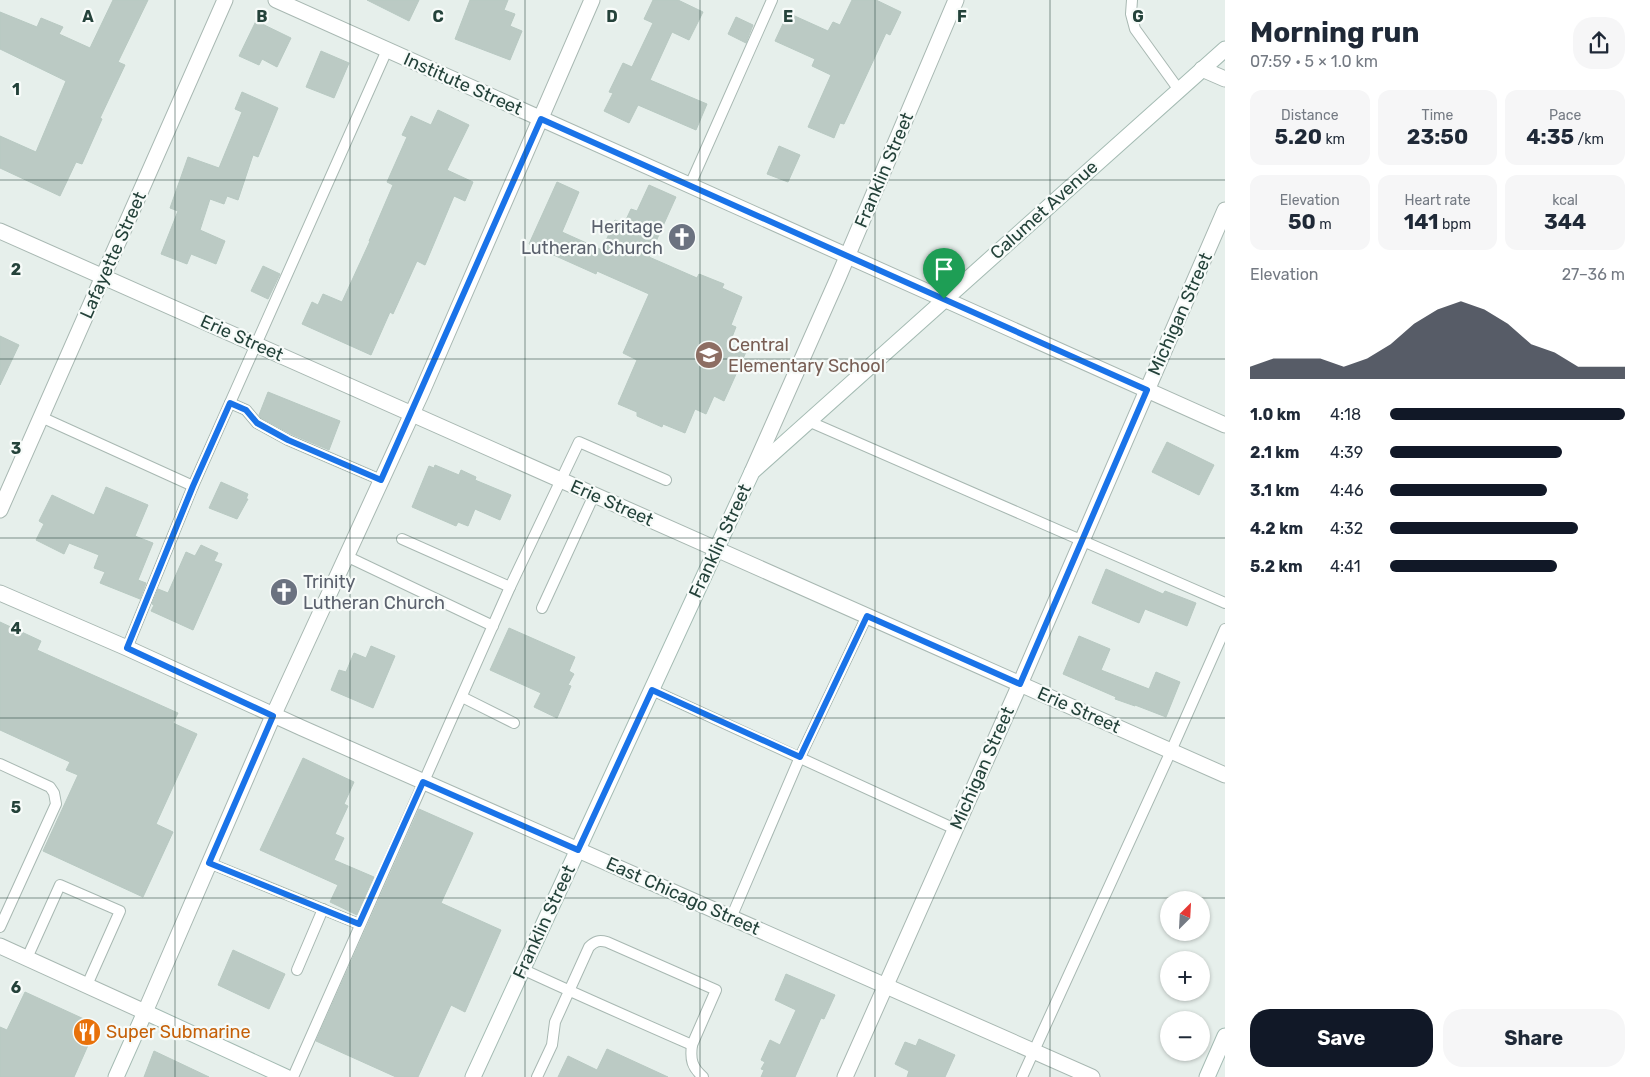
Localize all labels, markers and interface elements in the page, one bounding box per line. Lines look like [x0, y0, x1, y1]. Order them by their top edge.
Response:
text: A [82, 7, 94, 26]
text: B [256, 7, 268, 26]
text: C [432, 7, 444, 26]
text: D [606, 7, 618, 26]
text: E [783, 7, 793, 26]
text: F [957, 7, 967, 26]
text: G [1132, 7, 1144, 26]
text: Morning run [1250, 16, 1419, 49]
button: share [1573, 17, 1625, 69]
street label: Institute Street [400, 48, 526, 120]
text: 07:59 · 5 × 1.0 km [1250, 52, 1378, 71]
text: 1 [12, 80, 20, 99]
text: Distance [1281, 107, 1339, 124]
text: Time [1422, 107, 1453, 124]
text: Pace [1549, 107, 1581, 124]
street label: Franklin Street [850, 109, 918, 231]
text: 5.20 [1275, 124, 1322, 149]
text: 23:50 [1407, 124, 1468, 149]
text: 4:35 [1526, 124, 1574, 149]
text: km [1322, 131, 1345, 148]
text: /km [1574, 131, 1604, 148]
street label: Calumet Avenue [986, 156, 1102, 264]
street label: Lafayette Street [75, 188, 151, 322]
text: Elevation [1280, 192, 1340, 209]
text: Heart rate [1405, 192, 1470, 209]
text: kcal [1552, 192, 1578, 209]
text: 50 [1288, 209, 1316, 234]
text: 141 [1404, 209, 1439, 234]
text: 344 [1544, 209, 1586, 234]
place label: Heritage Lutheran Church [521, 216, 663, 259]
text: m [1316, 216, 1332, 233]
text: bpm [1439, 216, 1471, 233]
church icon: Heritage Lutheran Church [667, 222, 697, 252]
pin [923, 248, 965, 299]
street label: Michigan Street [1143, 249, 1217, 379]
icon: arrive [930, 255, 958, 283]
text: 2 [11, 260, 21, 279]
text: Elevation [1250, 265, 1319, 284]
text: 27–36 m [1562, 265, 1625, 284]
street label: Erie Street [197, 310, 287, 366]
place label: Central Elementary School [728, 334, 885, 377]
school or university icon: Central Elementary School [694, 340, 724, 370]
text: 1.0 km [1250, 405, 1301, 424]
text: 4:18 [1330, 405, 1361, 424]
text: 3 [11, 439, 21, 458]
text: 2.1 km [1250, 443, 1299, 462]
text: 4:39 [1330, 443, 1363, 462]
street label: Erie Street [567, 475, 657, 531]
street label: Franklin Street [684, 481, 756, 601]
text: 3.1 km [1250, 481, 1299, 500]
text: 4:46 [1330, 481, 1364, 500]
text: 4.2 km [1250, 519, 1303, 538]
text: 4:32 [1330, 519, 1363, 538]
text: 5.2 km [1250, 557, 1303, 576]
text: 4:41 [1330, 557, 1361, 576]
place label: Trinity Lutheran Church [303, 571, 445, 614]
church icon: Trinity Lutheran Church [269, 577, 299, 607]
text: 4 [11, 619, 22, 638]
street label: Erie Street [1034, 682, 1124, 738]
street label: Michigan Street [945, 703, 1019, 833]
text: 5 [11, 798, 21, 817]
street label: East Chicago Street [603, 852, 763, 940]
street label: Franklin Street [508, 862, 580, 982]
north arrow [1160, 891, 1210, 941]
map controls [1160, 891, 1210, 1061]
button: + [1160, 951, 1210, 1001]
text: 6 [11, 978, 21, 997]
button: Save [1250, 1009, 1433, 1067]
button: Share [1443, 1009, 1625, 1067]
button: − [1160, 1011, 1210, 1061]
restaurant icon: Super Submarine [72, 1017, 102, 1047]
place label: Super Submarine [106, 1021, 251, 1043]

